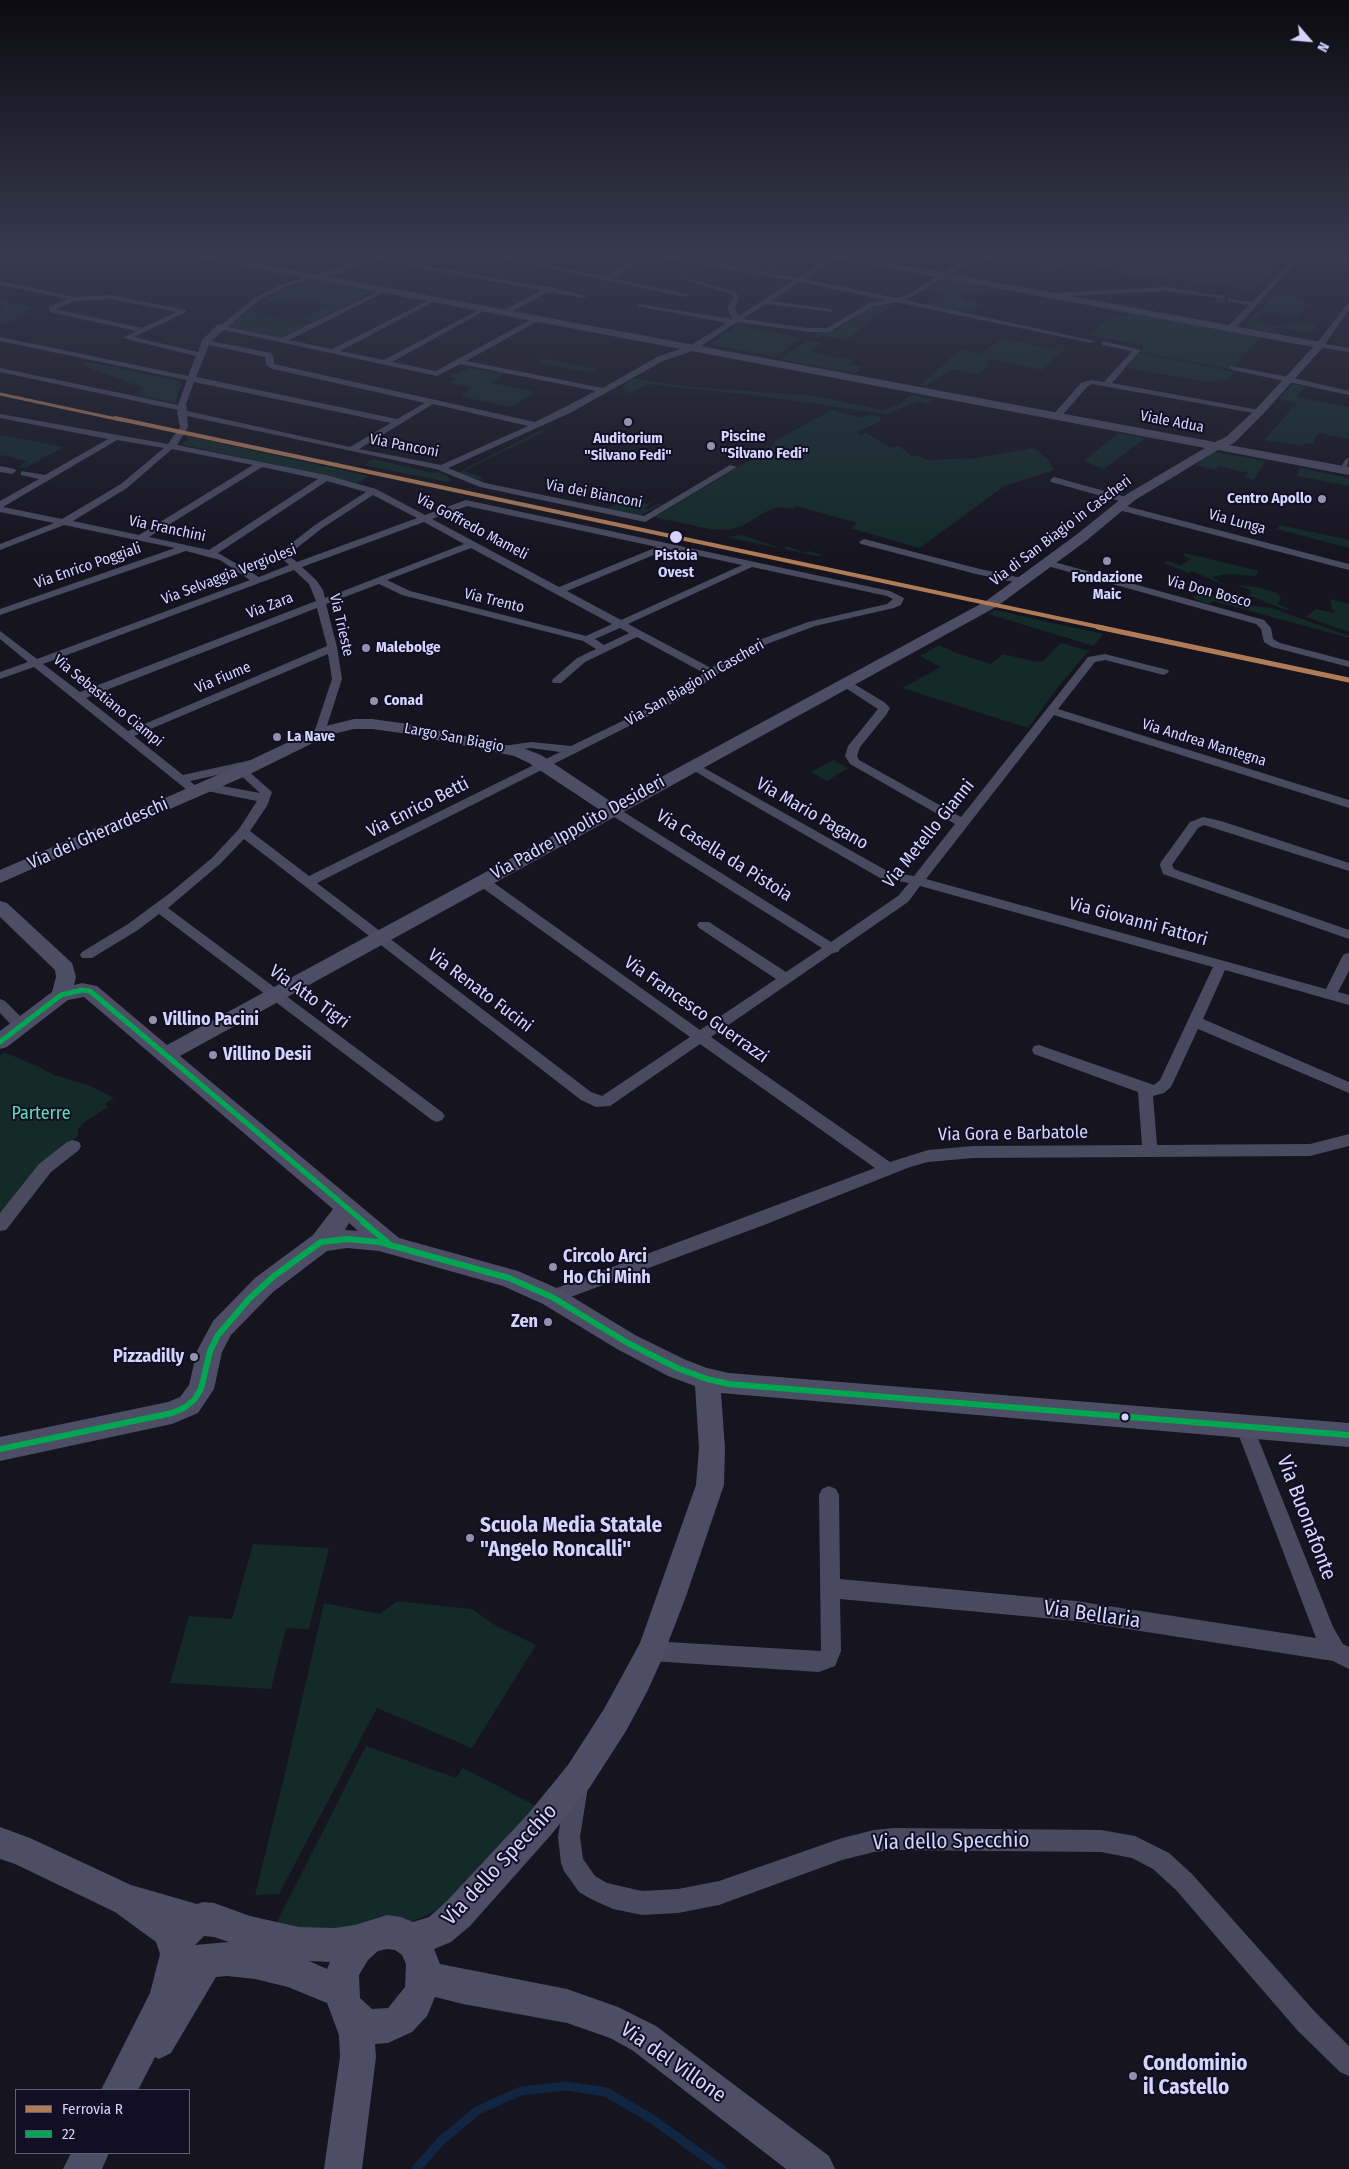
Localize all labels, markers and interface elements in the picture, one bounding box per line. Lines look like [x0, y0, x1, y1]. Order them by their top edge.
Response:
north arrow [1284, 15, 1334, 65]
text: N [1313, 39, 1332, 55]
street label: Viale Adua [1139, 407, 1205, 437]
marker: Auditorium "Silvano Fedi" [622, 416, 634, 428]
place label: Piscine "Silvano Fedi" [721, 428, 808, 463]
street label: Via Panconi [368, 430, 440, 462]
place label: Auditorium "Silvano Fedi" [584, 430, 672, 465]
marker: Piscine "Silvano Fedi" [705, 440, 717, 452]
street label: Via di San Biagio in Cascheri [987, 472, 1135, 590]
street label: Via dei Bianconi [544, 476, 644, 512]
street label: Via Goffredo Mameli [413, 490, 531, 564]
place label: Centro Apollo [1227, 490, 1312, 508]
marker: Centro Apollo [1316, 493, 1328, 505]
street label: Via Lunga [1206, 506, 1268, 538]
street label: Via Franchini [127, 512, 207, 546]
marker: Pistoia Ovest [668, 529, 684, 545]
street label: Via Enrico Poggiali [32, 539, 144, 593]
street label: Via Selvaggia Vergiolesi [159, 541, 299, 609]
place label: Pistoia Ovest [655, 547, 697, 582]
marker: Fondazione Maic [1101, 555, 1113, 567]
place label: Fondazione Maic [1071, 569, 1143, 604]
street label: Via Don Bosco [1165, 572, 1253, 612]
street label: Via Trento [462, 585, 526, 617]
street label: Via Zara [244, 589, 296, 623]
street label: Via Trieste [325, 592, 357, 658]
street label: Via San Biagio in Cascheri [623, 636, 767, 730]
place label: Malebolge [376, 639, 441, 657]
marker: Malebolge [360, 642, 372, 654]
street label: Via Sebastiano Ciampi [49, 651, 167, 751]
street label: Via Fiume [192, 658, 254, 698]
place label: Conad [384, 692, 423, 710]
marker: Conad [368, 695, 380, 707]
street label: Via Andrea Mantegna [1139, 715, 1269, 771]
street label: Largo San Biagio [403, 720, 505, 756]
place label: La Nave [287, 728, 335, 746]
marker: La Nave [271, 731, 283, 743]
street label: Via Padre Ippolito Desideri [487, 771, 669, 885]
street label: Via Enrico Betti [363, 773, 473, 843]
street label: Via Mario Pagano [752, 773, 872, 855]
street label: Via Metello Gianni [879, 775, 979, 893]
street label: Via dei Gherardeschi [25, 793, 171, 875]
street label: Via Casella da Pistoia [652, 805, 796, 907]
street label: Via Giovanni Fattori [1066, 893, 1210, 951]
street label: Via Renato Fucini [423, 945, 537, 1037]
street label: Via Francesco Guerrazzi [620, 952, 772, 1068]
street label: Via Atto Tigri [265, 961, 353, 1033]
place label: Villino Pacini [163, 1009, 259, 1031]
marker: Villino Pacini [147, 1014, 159, 1026]
place label: Villino Desii [223, 1044, 311, 1066]
marker: Villino Desii [207, 1049, 219, 1061]
park label: Parterre [11, 1103, 71, 1125]
street label: Via Gora e Barbatole [938, 1122, 1088, 1146]
place label: Circolo Arci Ho Chi Minh [563, 1246, 651, 1288]
marker: Circolo Arci Ho Chi Minh [547, 1261, 559, 1273]
place label: Zen [511, 1311, 538, 1333]
marker: Zen [542, 1316, 554, 1328]
place label: Pizzadilly [113, 1346, 184, 1368]
marker: Pizzadilly [188, 1351, 200, 1363]
unlabelled marker [1120, 1412, 1130, 1422]
street label: Via Buonafonte [1271, 1452, 1341, 1584]
place label: Scuola Media Statale "Angelo Roncalli" [480, 1513, 662, 1563]
marker: Scuola Media Statale "Angelo Roncalli" [464, 1532, 476, 1544]
street label: Via Bellaria [1042, 1596, 1142, 1634]
street label: Via dello Specchio [437, 1799, 563, 1931]
street label: Via dello Specchio [872, 1828, 1030, 1856]
street label: Via del Villone [615, 2017, 731, 2109]
place label: Condominio il Castello [1143, 2051, 1248, 2101]
marker: Condominio il Castello [1127, 2070, 1139, 2082]
legend [15, 2089, 190, 2154]
text: Ferrovia R [62, 2100, 123, 2118]
text: 22 [62, 2125, 75, 2143]

